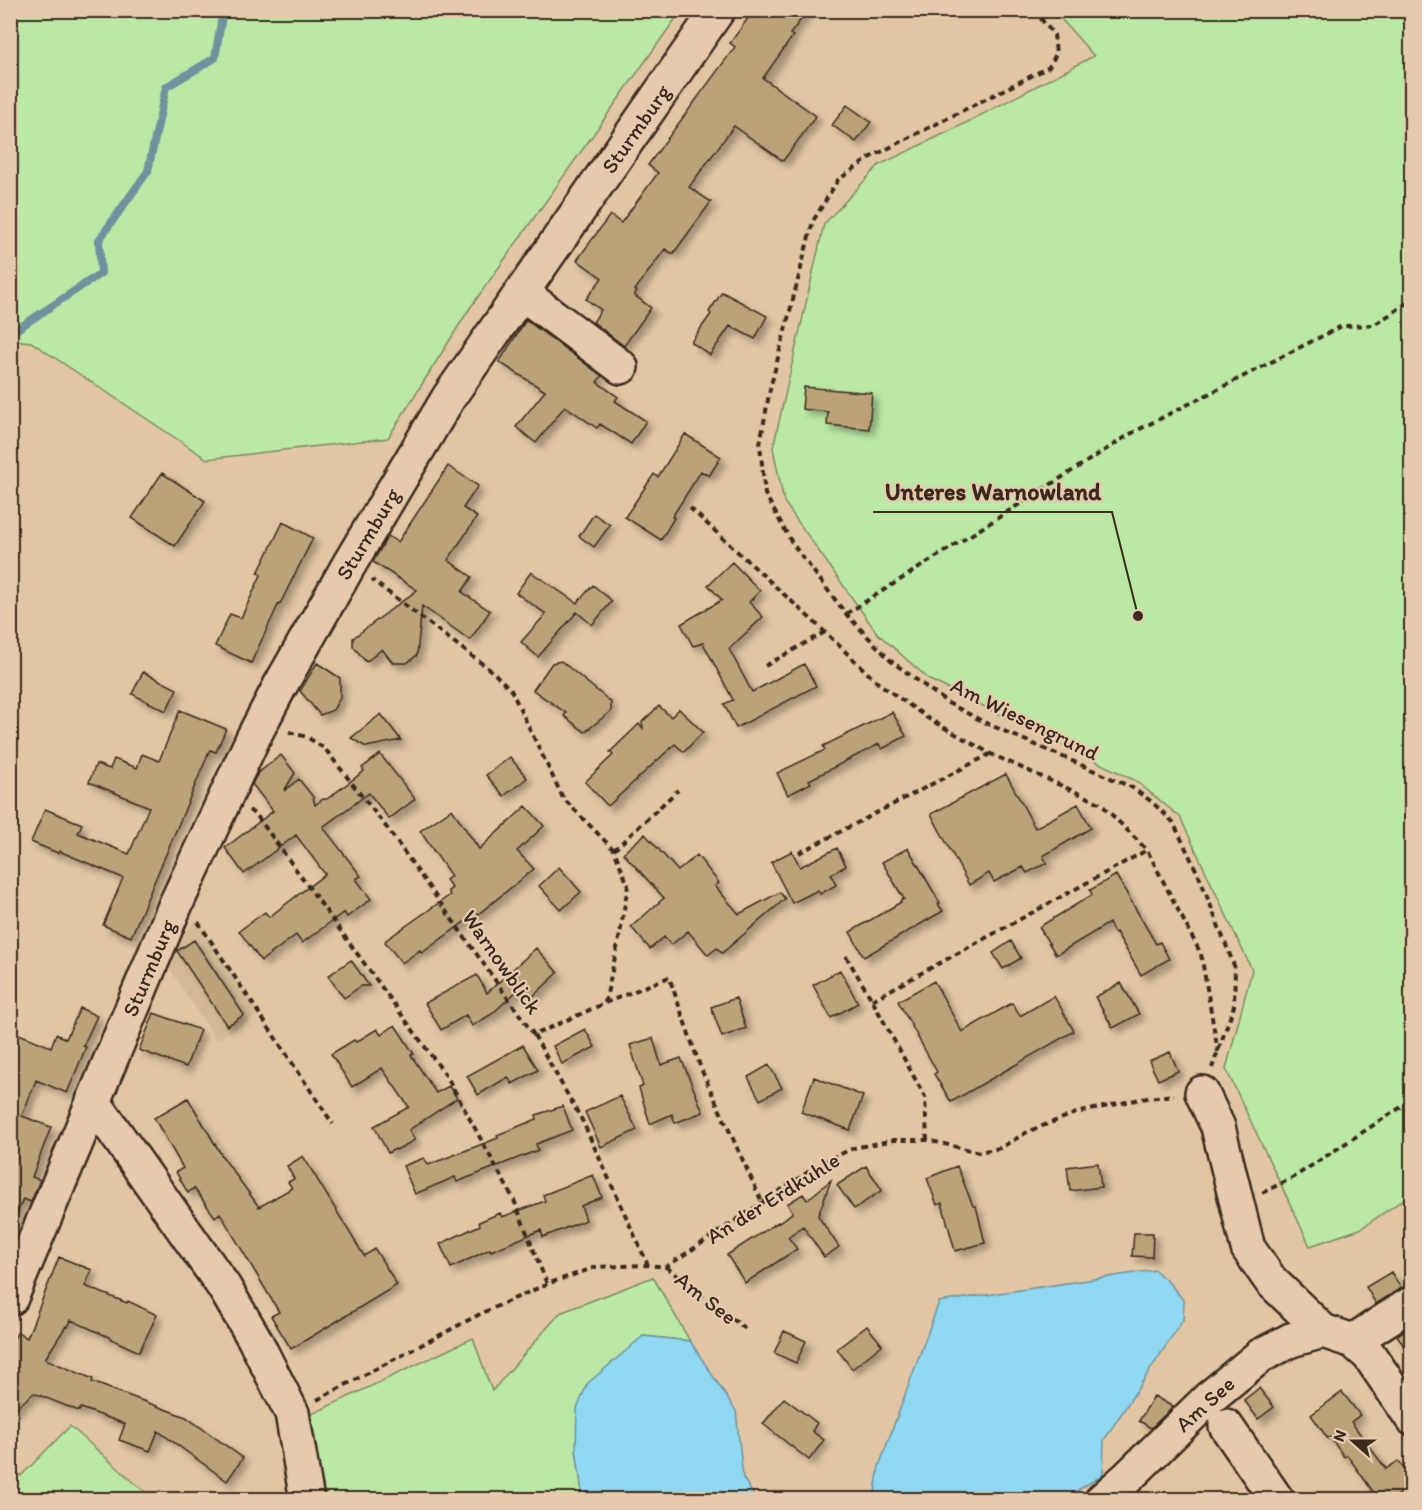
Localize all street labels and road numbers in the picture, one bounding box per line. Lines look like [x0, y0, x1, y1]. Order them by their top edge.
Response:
street label: Sturmburg [596, 79, 677, 179]
street label: Sturmburg [330, 482, 406, 585]
street label: Am Wiesengrund [946, 671, 1104, 767]
street label: Warnowblick [456, 905, 548, 1020]
street label: Sturmburg [117, 915, 182, 1021]
street label: An der Erdkuhle [701, 1146, 845, 1250]
street label: Am See [670, 1266, 742, 1330]
street label: Am See [1170, 1370, 1240, 1438]

